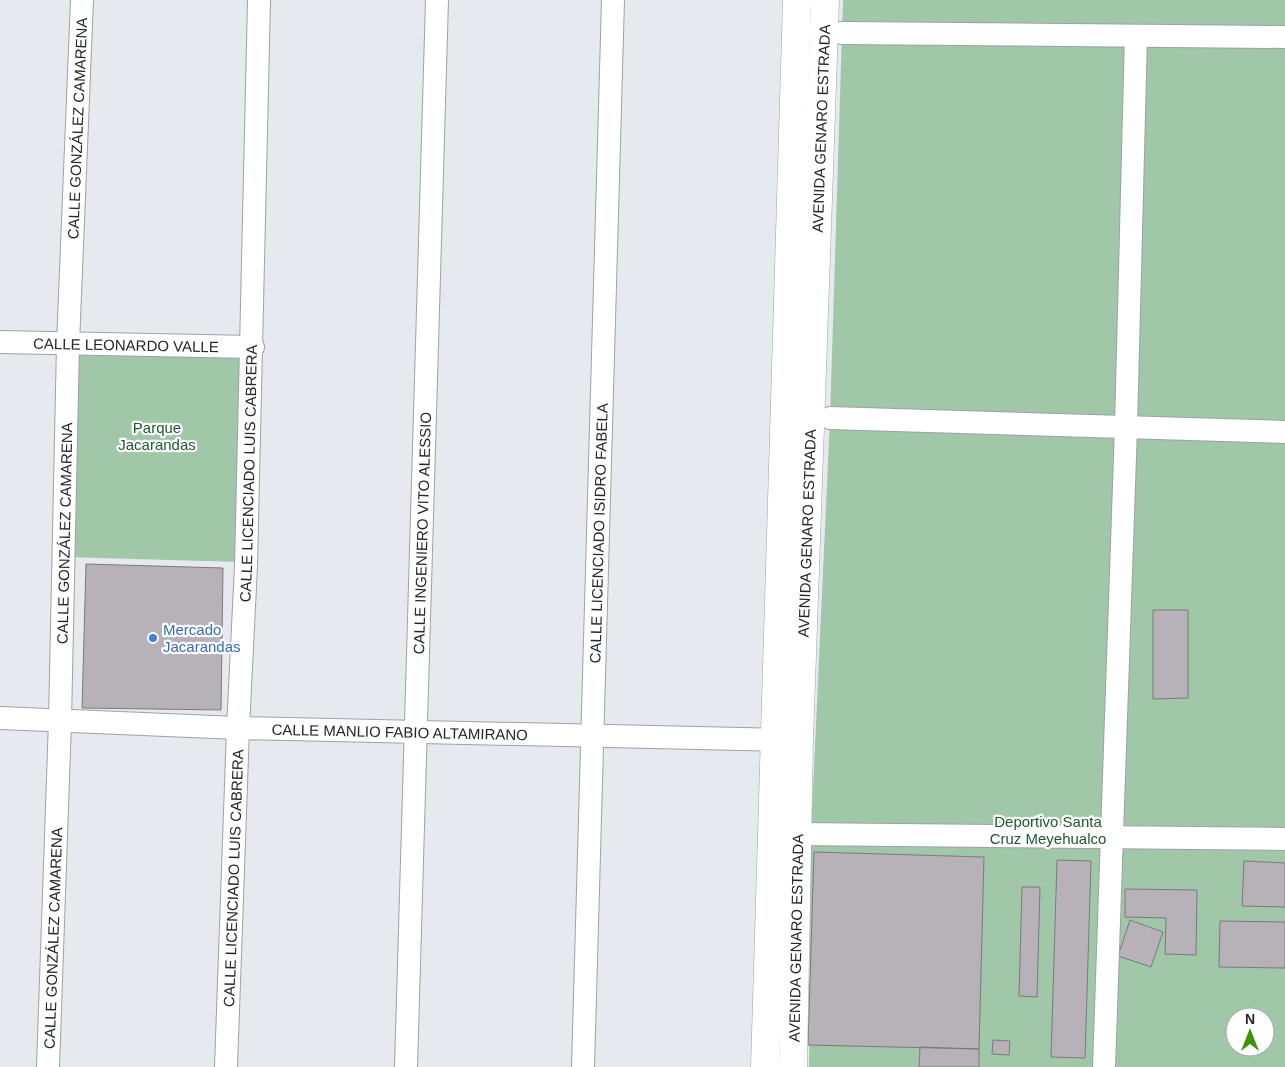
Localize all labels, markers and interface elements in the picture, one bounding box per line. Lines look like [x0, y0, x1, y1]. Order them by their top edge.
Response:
street label: CALLE GONZÁLEZ CAMARENA [64, 17, 90, 240]
street label: AVENIDA GENARO ESTRADA [808, 24, 833, 233]
street label: CALLE LEONARDO VALLE [33, 334, 219, 355]
street label: CALLE LICENCIADO LUIS CABRERA [236, 344, 260, 603]
street label: CALLE LICENCIADO ISIDRO FABELA [586, 403, 610, 664]
street label: CALLE INGENIERO VITO ALESSIO [409, 412, 434, 655]
park label: Parque Jacarandas [118, 419, 196, 453]
street label: CALLE GONZÁLEZ CAMARENA [53, 422, 75, 644]
street label: AVENIDA GENARO ESTRADA [794, 429, 818, 638]
place label: Mercado Jacarandas [163, 621, 241, 655]
marker: Mercado Jacarandas [147, 632, 159, 644]
street label: CALLE MANLIO FABIO ALTAMIRANO [271, 720, 528, 743]
street label: CALLE LICENCIADO LUIS CABRERA [220, 749, 246, 1007]
park label: Deportivo Santa Cruz Meyehualco [990, 813, 1106, 847]
street label: CALLE GONZÁLEZ CAMARENA [40, 827, 65, 1049]
street label: AVENIDA GENARO ESTRADA [785, 834, 806, 1042]
north arrow [1225, 1007, 1275, 1057]
text: N [1245, 1011, 1255, 1027]

